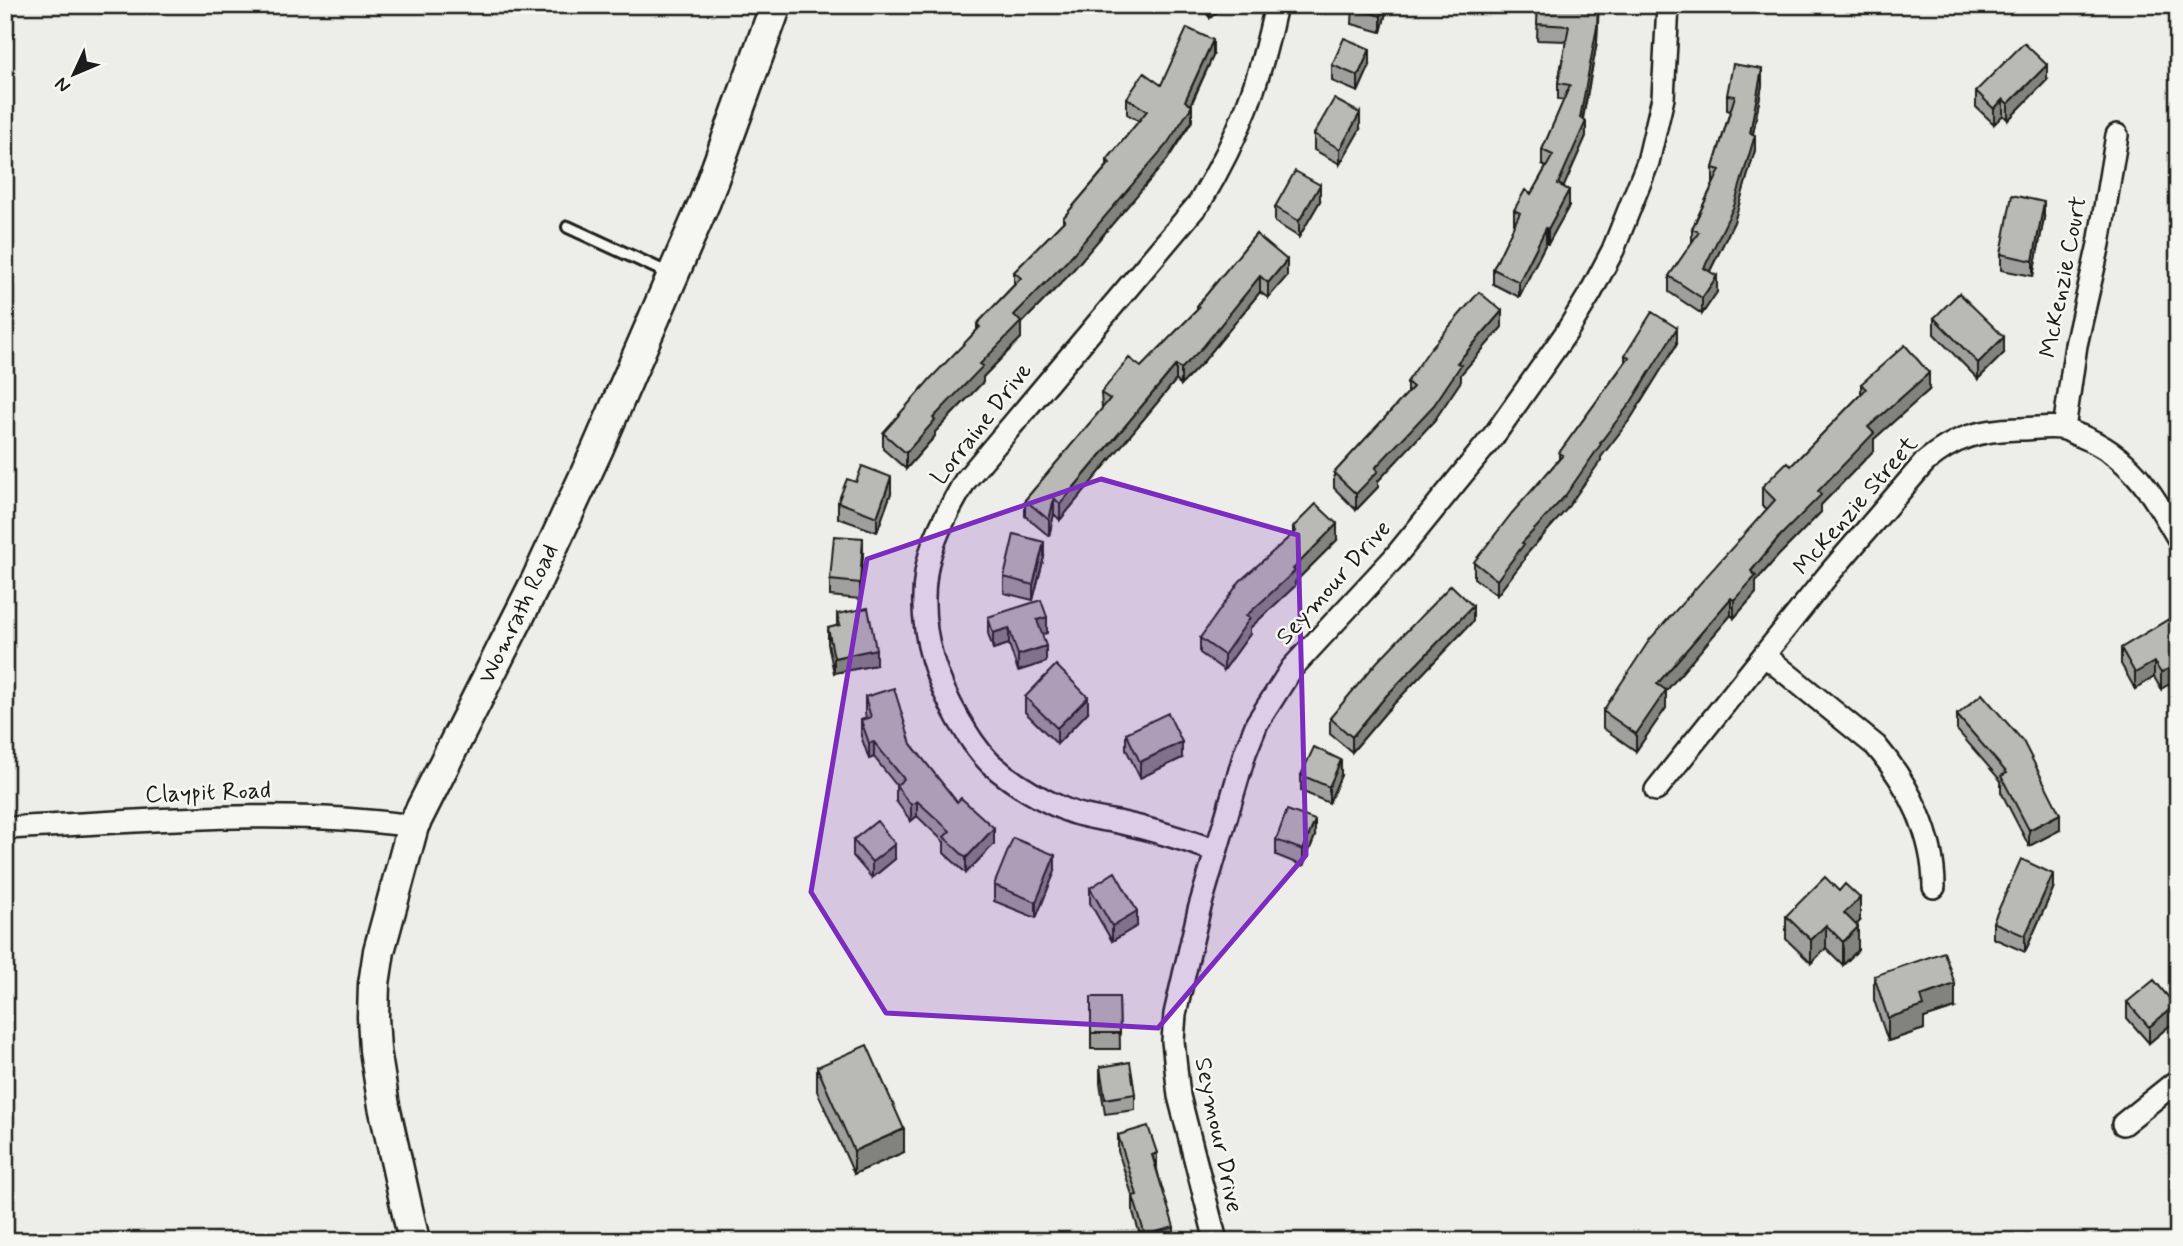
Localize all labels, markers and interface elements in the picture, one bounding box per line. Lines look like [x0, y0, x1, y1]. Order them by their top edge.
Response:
north arrow [38, 38, 108, 108]
text: N [49, 72, 76, 98]
street label: McKenzie Court [2033, 194, 2095, 360]
street label: Lorraine Drive [924, 356, 1040, 492]
street label: McKenzie Street [1787, 430, 1925, 582]
street label: Seymour Drive [1270, 514, 1398, 652]
street label: Womrath Road [472, 539, 566, 689]
street label: Claypit Road [144, 775, 272, 811]
street label: Seymour Drive [1186, 1055, 1250, 1215]

